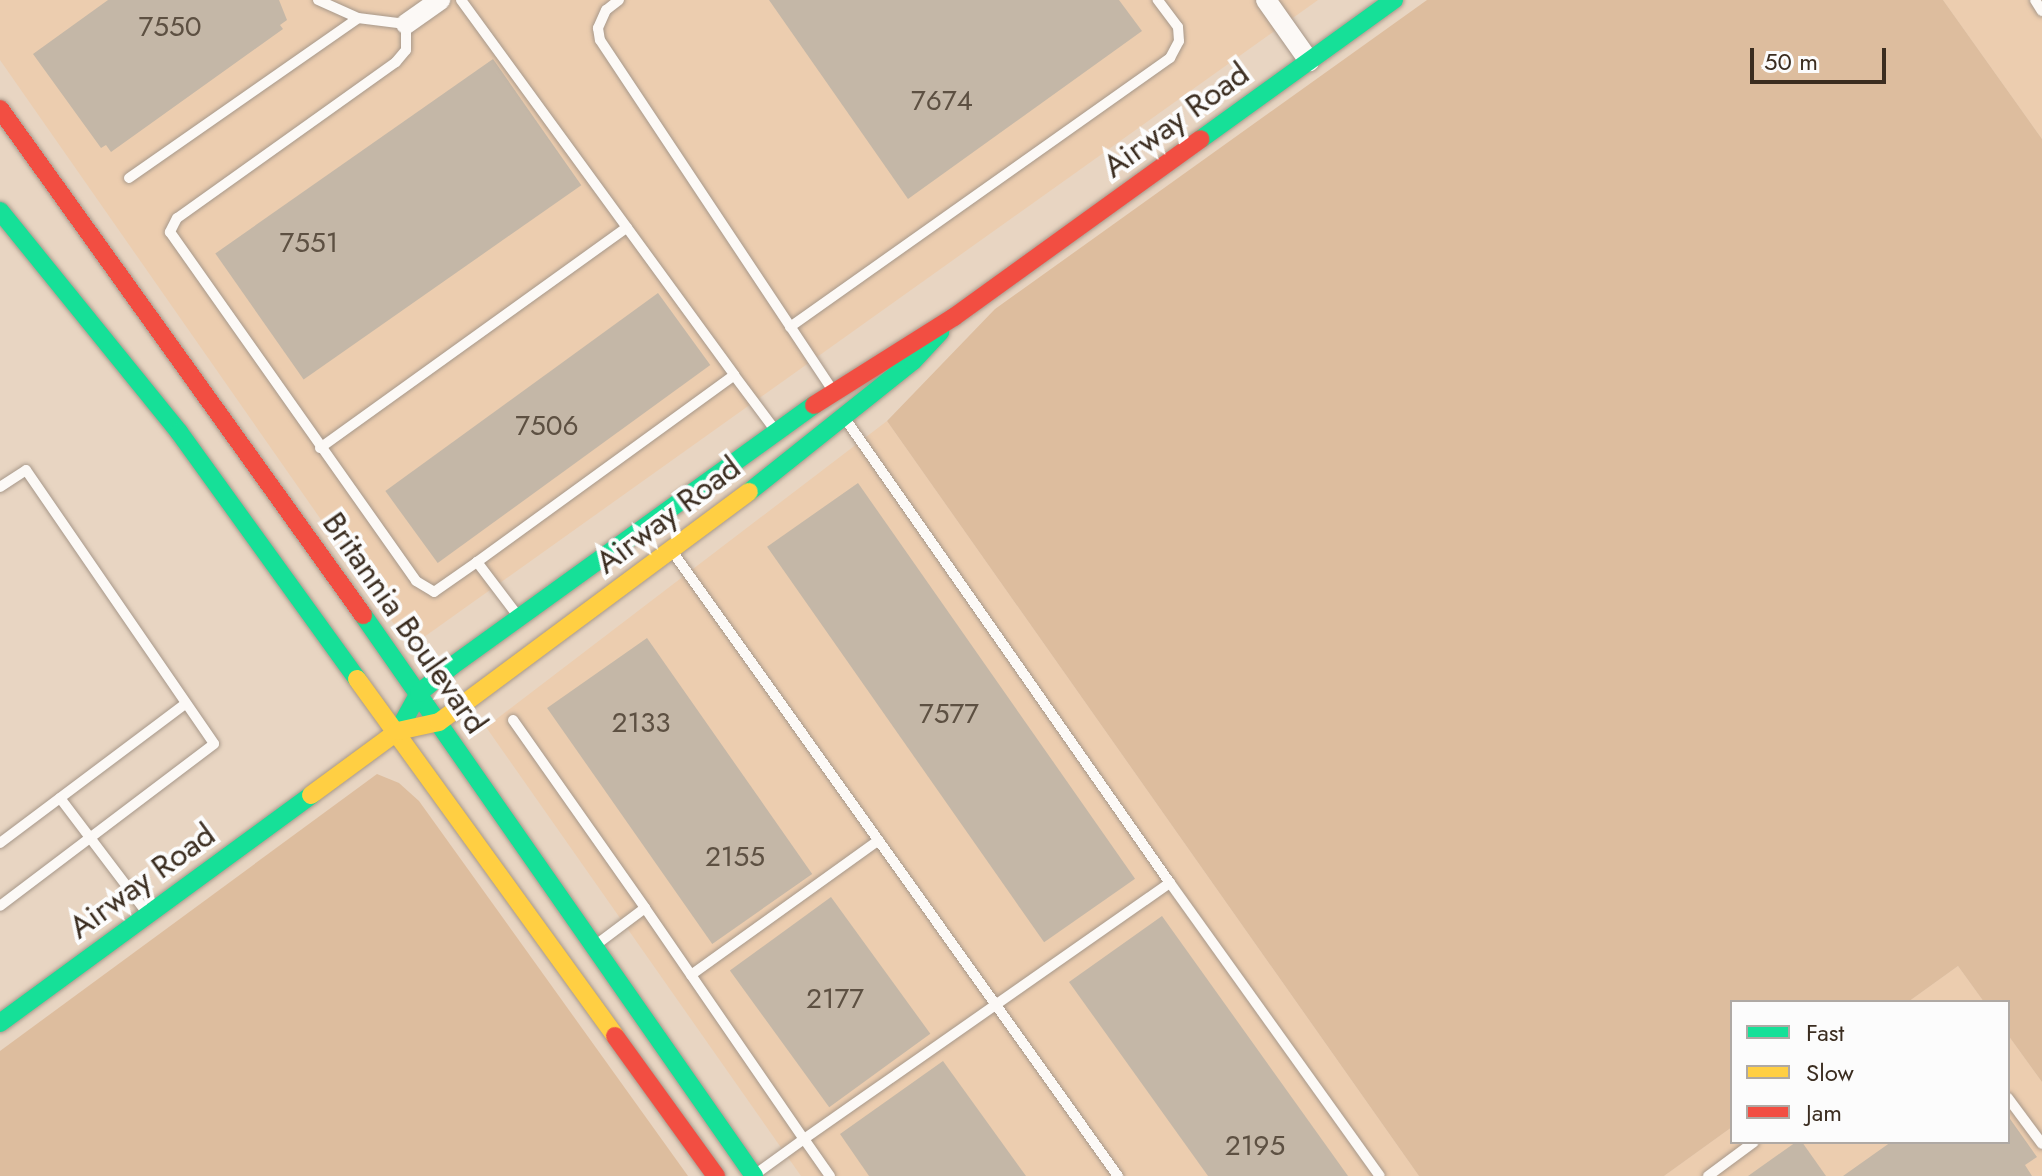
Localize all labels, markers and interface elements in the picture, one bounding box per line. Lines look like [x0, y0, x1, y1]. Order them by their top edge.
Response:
house number: 7550 [138, 10, 202, 44]
scale bar [1754, 32, 1890, 82]
text: 50 m [1764, 44, 1818, 79]
street label: Airway Road [1096, 54, 1256, 186]
house number: 7674 [911, 84, 973, 118]
house number: 7551 [280, 226, 338, 260]
house number: 7506 [515, 409, 579, 443]
street label: Airway Road [588, 448, 748, 582]
street label: Britannia Boulevard [314, 505, 496, 741]
house number: 7577 [919, 697, 979, 731]
house number: 2133 [611, 706, 671, 740]
street label: Airway Road [62, 815, 222, 947]
house number: 2155 [705, 840, 765, 874]
house number: 2177 [806, 982, 864, 1016]
legend [1730, 1000, 2010, 1144]
text: Fast [1806, 1015, 1844, 1050]
text: Slow [1806, 1055, 1854, 1090]
text: Jam [1806, 1095, 1842, 1130]
house number: 2195 [1225, 1129, 1285, 1163]

